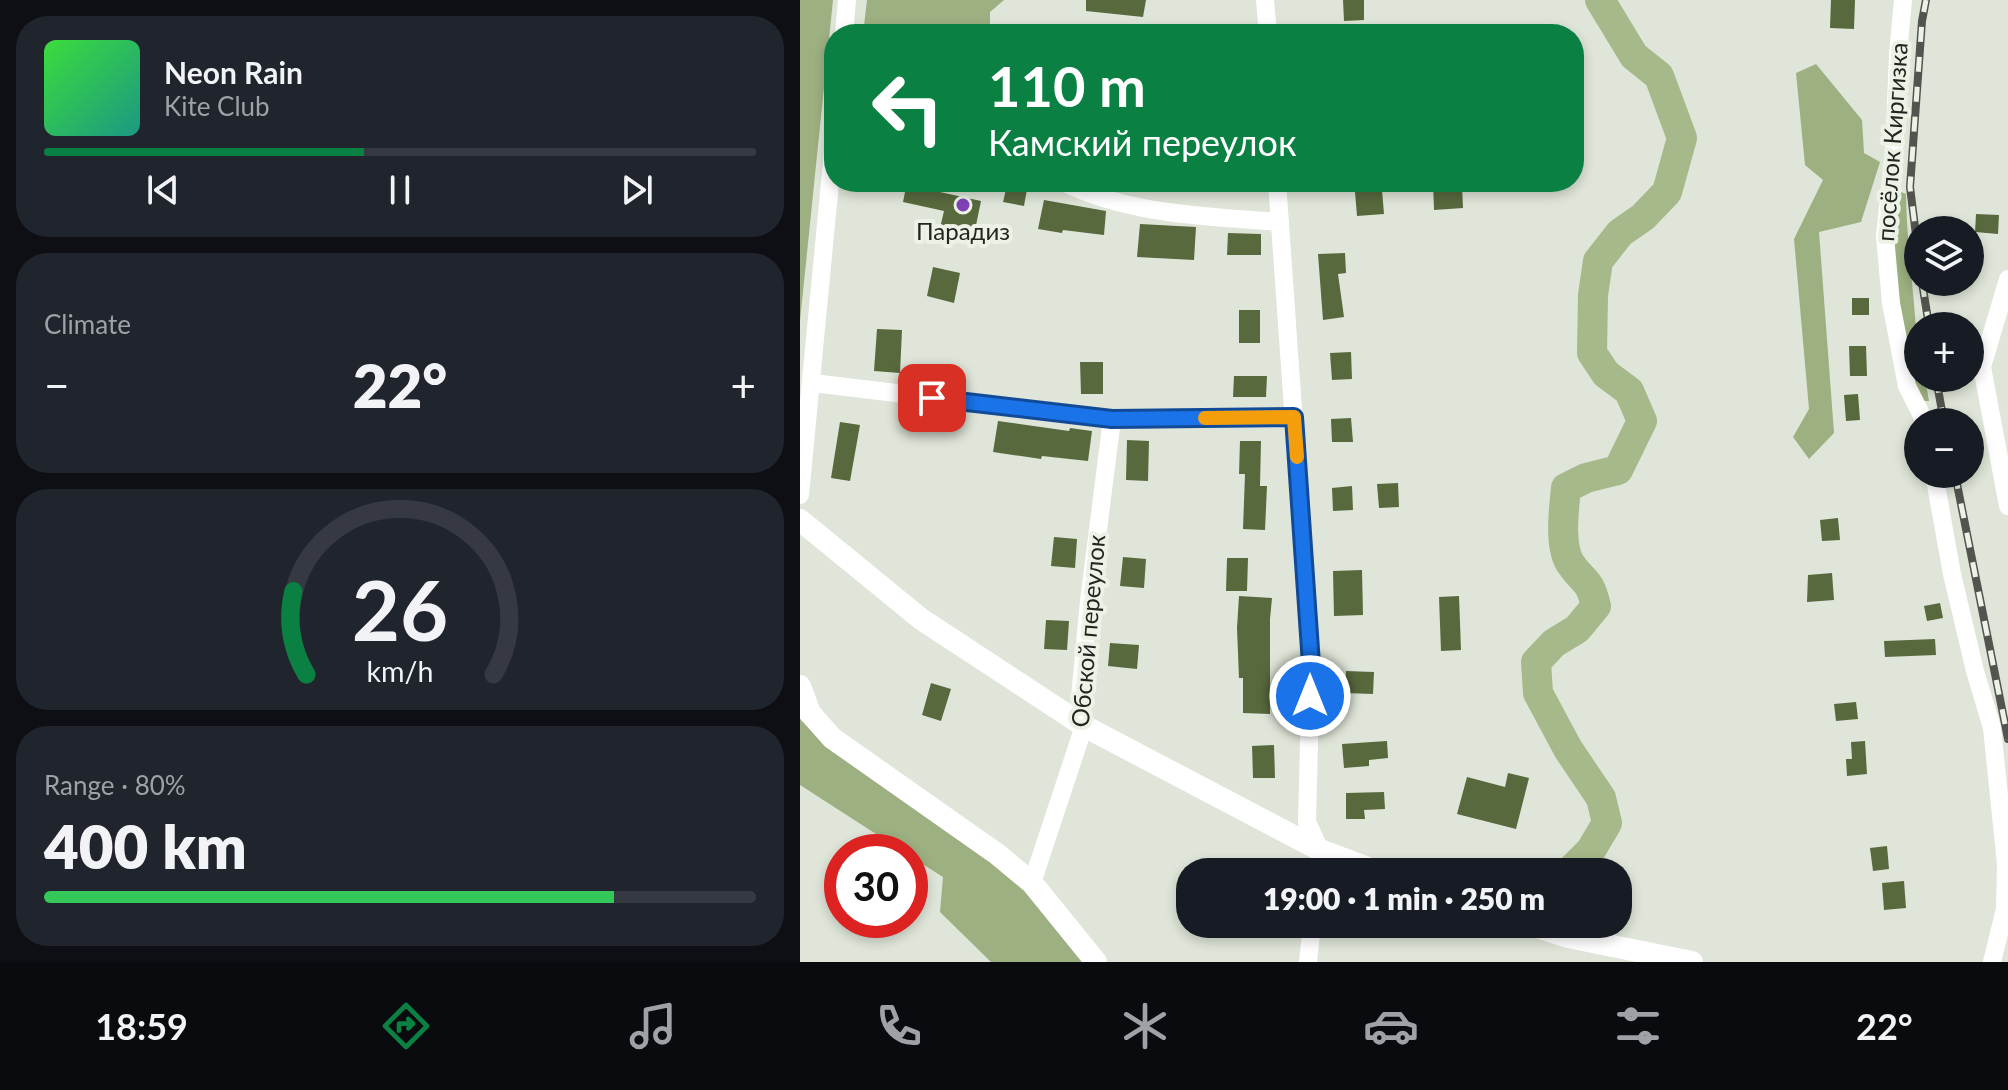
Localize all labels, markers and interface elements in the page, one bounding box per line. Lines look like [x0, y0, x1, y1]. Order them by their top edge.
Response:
street label: посёлок Киргизка [1870, 41, 1913, 242]
text: 110 m [988, 52, 1146, 119]
text: Neon Rain [164, 54, 303, 90]
icon: left [856, 56, 960, 160]
text: Kite Club [164, 90, 270, 122]
text: Камский переулок [988, 120, 1297, 164]
icon: previous [141, 168, 185, 212]
icon: pause [378, 168, 422, 212]
icon: next [615, 168, 659, 212]
marker: Парадиз [954, 196, 972, 214]
place label: Парадиз [916, 216, 1010, 245]
map controls [1904, 216, 1984, 488]
button: layers [1904, 216, 1984, 296]
text: Climate [44, 308, 131, 340]
button: + [1904, 312, 1984, 392]
text: 22° [353, 349, 447, 421]
text: − [44, 359, 70, 411]
text: + [730, 359, 756, 411]
pin [898, 364, 966, 432]
icon: arrive [910, 376, 954, 420]
button: − [1904, 408, 1984, 488]
street label: Обской переулок [1065, 533, 1110, 728]
text: 26 [352, 559, 448, 659]
text: km/h [367, 654, 433, 688]
position arrow [1268, 654, 1352, 738]
text: Range · 80% [44, 769, 186, 801]
text: 400 km [44, 810, 247, 882]
speed limit sign: 30 [824, 834, 928, 938]
text: 19:00 · 1 min · 250 m [1263, 880, 1545, 916]
icon: directions [378, 998, 434, 1054]
icon: music [625, 998, 681, 1054]
icon: phone [871, 998, 927, 1054]
icon: climate [1117, 998, 1173, 1054]
icon: car [1363, 998, 1419, 1054]
icon: filters [1610, 998, 1666, 1054]
text: 18:59 [95, 1004, 188, 1048]
text: 22° [1856, 1004, 1913, 1048]

